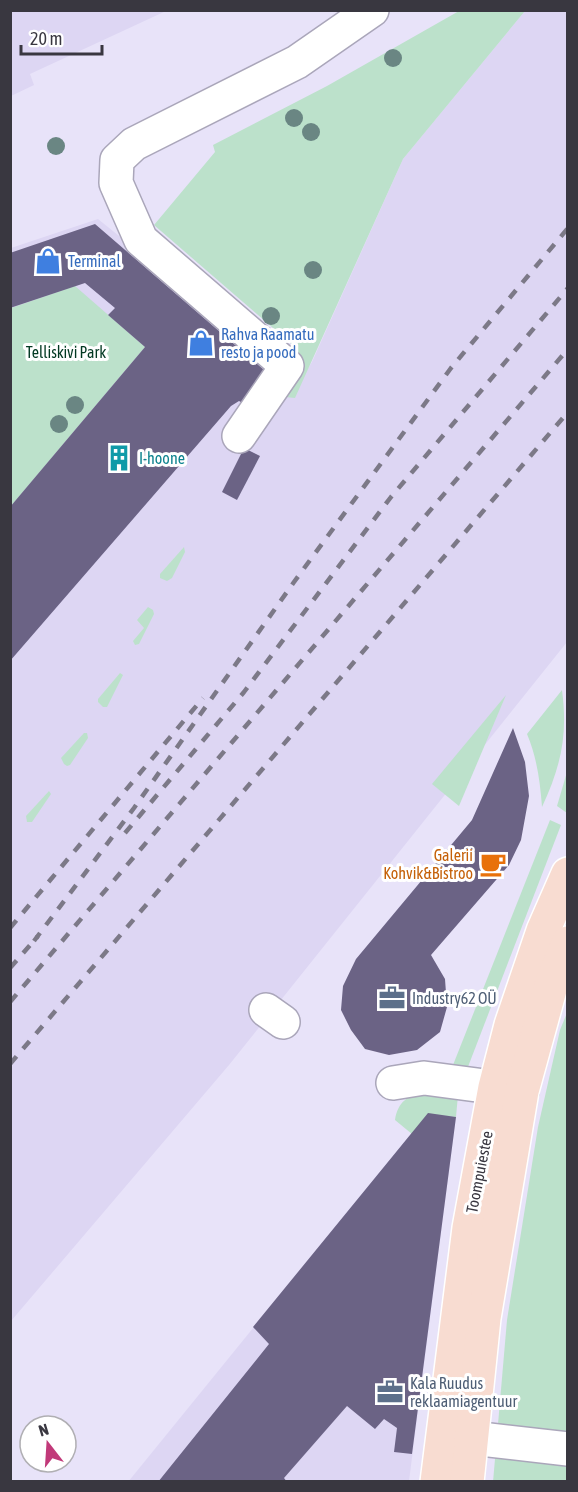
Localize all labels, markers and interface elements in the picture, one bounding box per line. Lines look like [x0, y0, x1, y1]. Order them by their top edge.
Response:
scale bar [21, 18, 102, 56]
text: 20 m [30, 28, 62, 49]
shop icon: Terminal [33, 246, 63, 276]
place label: Terminal [68, 252, 121, 270]
place label: Rahva Raamatu resto ja pood [221, 325, 314, 362]
shop icon: Rahva Raamatu resto ja pood [186, 328, 216, 358]
park label: Telliskivi Park [26, 343, 106, 361]
building icon: I-hoone [104, 443, 134, 473]
place label: I-hoone [139, 449, 185, 467]
place label: Galerii Kohvik&Bistroo [383, 846, 473, 882]
cafe icon: Galerii Kohvik&Bistroo [478, 849, 508, 879]
office icon: Industry62 OÜ [377, 983, 407, 1013]
place label: Industry62 OÜ [412, 989, 497, 1008]
street label: Toompuiestee [462, 1129, 497, 1215]
place label: Kala Ruudus reklaamiagentuur [410, 1374, 517, 1411]
office icon: Kala Ruudus reklaamiagentuur [375, 1377, 405, 1407]
north arrow [18, 1414, 78, 1474]
text: N [36, 1420, 51, 1440]

